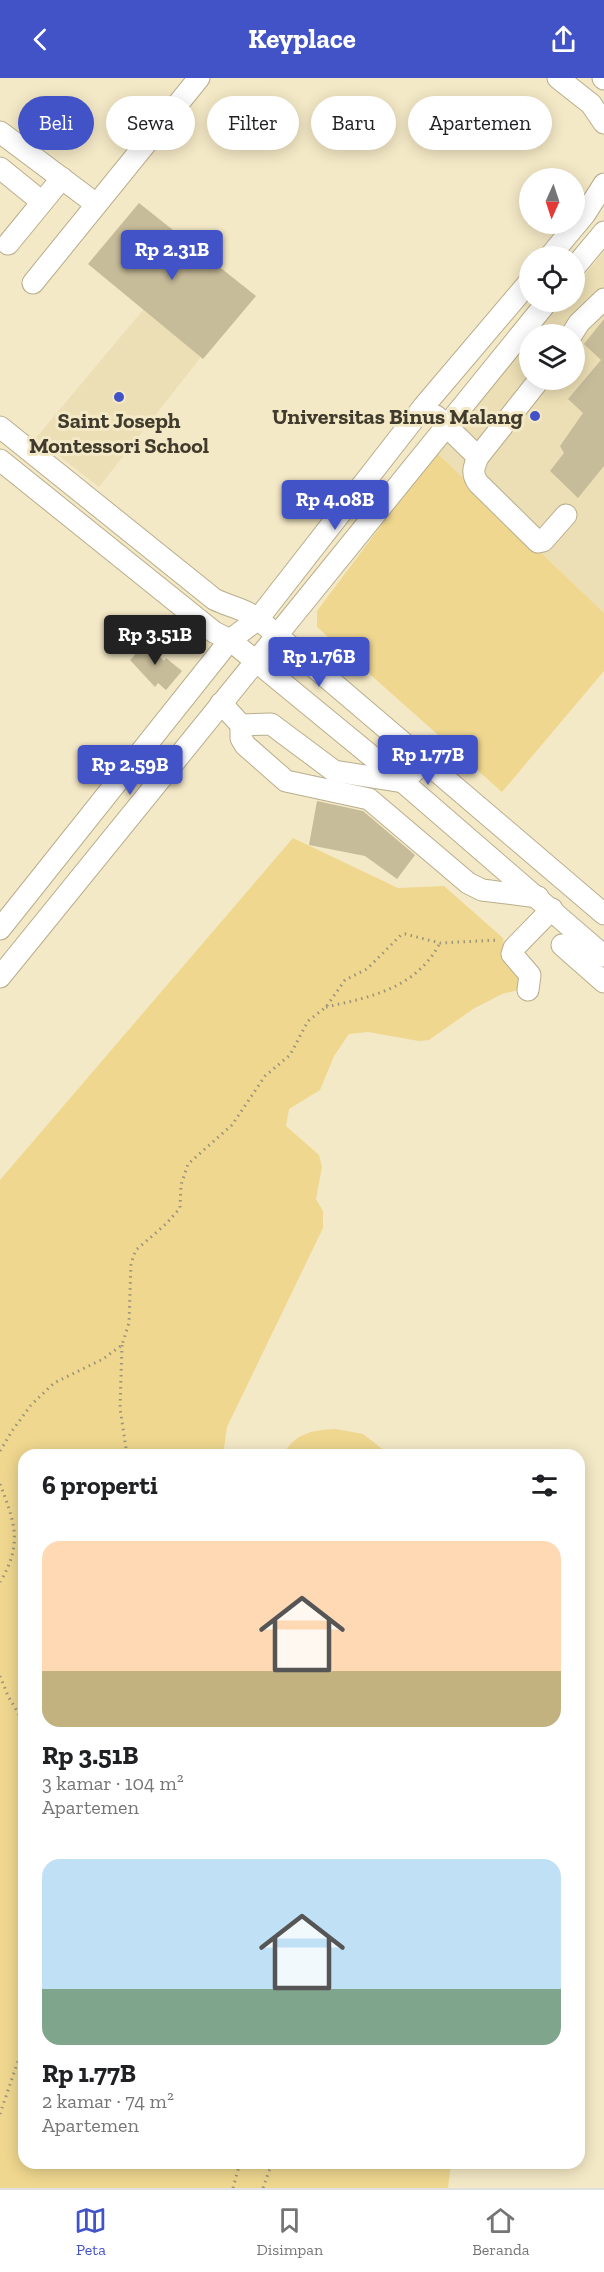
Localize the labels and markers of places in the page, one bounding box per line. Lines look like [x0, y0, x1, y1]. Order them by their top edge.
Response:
pin: Rp 2.31B [110, 230, 234, 281]
marker: Saint Joseph Montessori School [112, 390, 126, 404]
place label: Universitas Binus Malang [272, 403, 523, 430]
place label: Saint Joseph Montessori School [29, 407, 209, 459]
marker: Universitas Binus Malang [528, 409, 542, 423]
pin: Rp 4.08B [273, 480, 397, 531]
pin: Rp 3.51B [93, 615, 217, 666]
pin: Rp 1.76B [257, 637, 381, 688]
pin: Rp 1.77B [366, 735, 490, 786]
pin: Rp 2.59B [68, 745, 192, 796]

